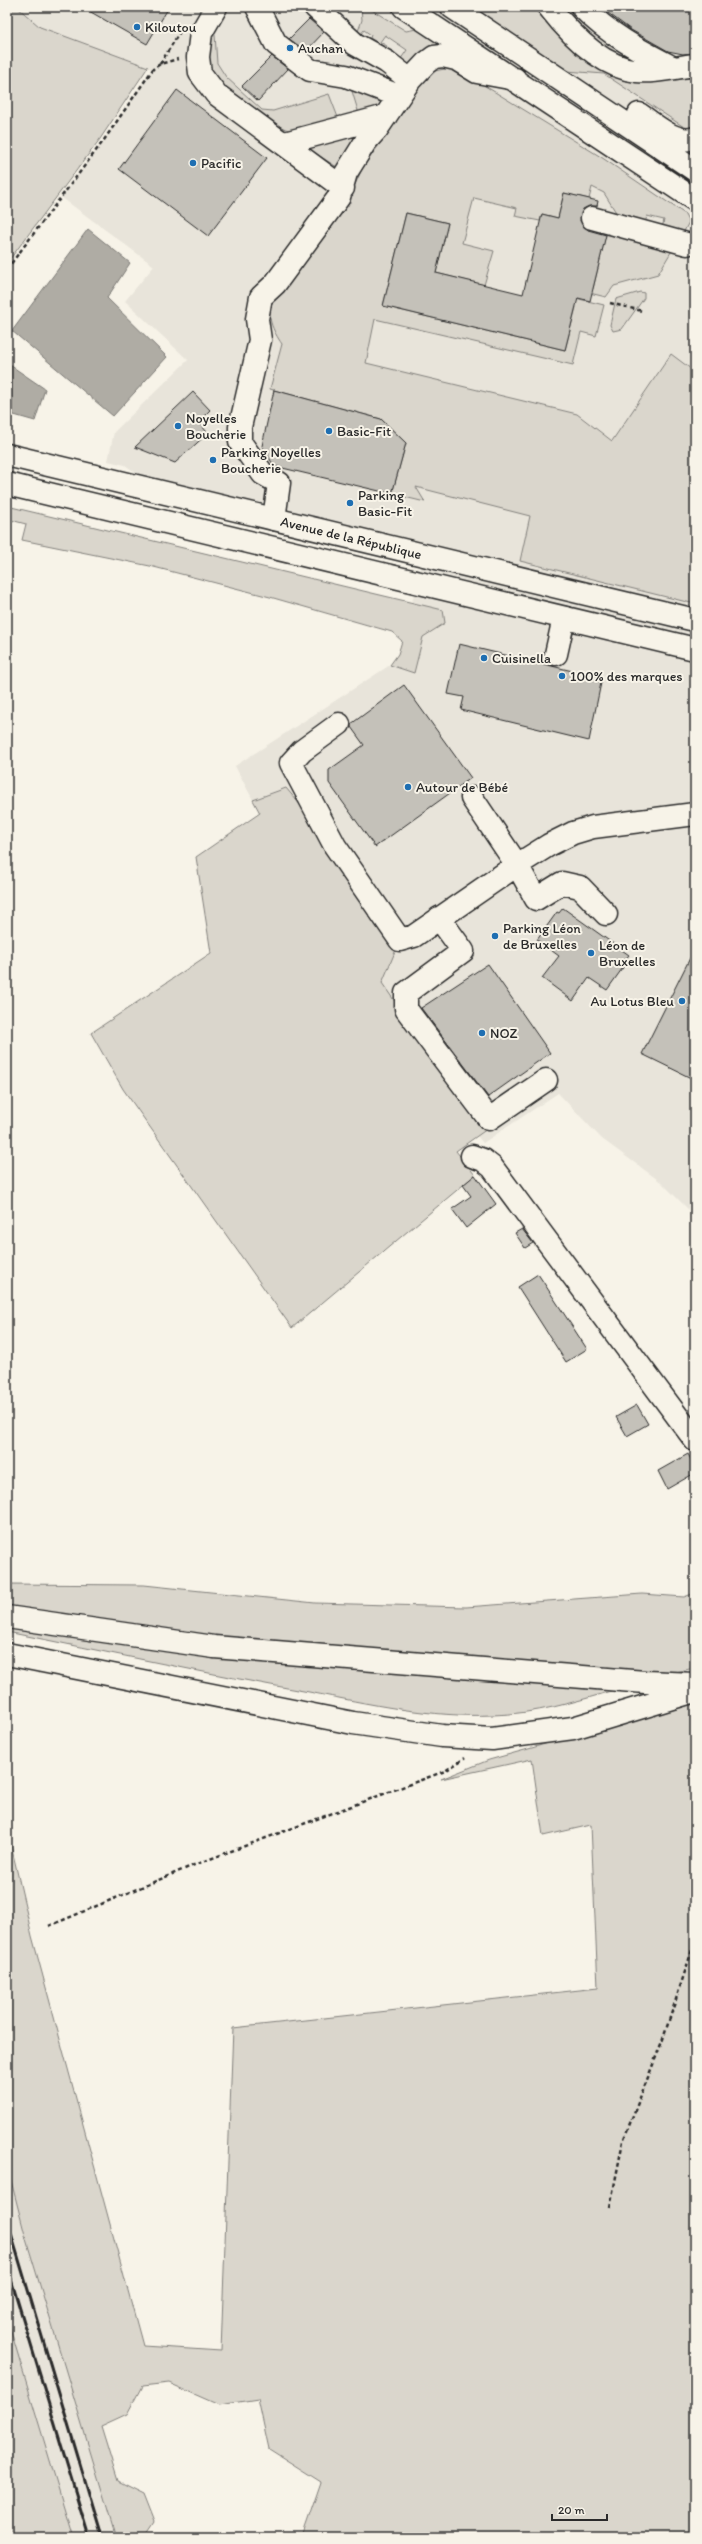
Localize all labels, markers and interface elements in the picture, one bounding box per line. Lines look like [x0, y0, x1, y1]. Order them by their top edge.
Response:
place label: Kiloutou [145, 19, 197, 36]
marker: Kiloutou [132, 22, 142, 32]
place label: Auchan [298, 40, 343, 57]
marker: Auchan [285, 43, 295, 53]
place label: Pacific [201, 155, 241, 172]
marker: Pacific [188, 158, 198, 168]
place label: Noyelles Boucherie [186, 410, 246, 443]
marker: Noyelles Boucherie [173, 421, 183, 431]
place label: Basic-Fit [337, 423, 391, 440]
marker: Basic-Fit [324, 426, 334, 436]
place label: Parking Noyelles Boucherie [221, 444, 321, 477]
marker: Parking Noyelles Boucherie [208, 455, 218, 465]
place label: Parking Basic-Fit [358, 487, 412, 520]
marker: Parking Basic-Fit [345, 498, 355, 508]
street label: Avenue de la République [279, 513, 424, 563]
place label: Cuisinella [492, 650, 551, 667]
marker: Cuisinella [479, 653, 489, 663]
place label: 100% des marques [570, 668, 683, 685]
marker: 100% des marques [557, 671, 567, 681]
place label: Autour de Bébé [416, 779, 509, 796]
marker: Autour de Bébé [403, 782, 413, 792]
place label: Parking Léon de Bruxelles [503, 920, 581, 953]
marker: Parking Léon de Bruxelles [490, 931, 500, 941]
place label: Léon de Bruxelles [599, 937, 656, 970]
marker: Léon de Bruxelles [586, 948, 596, 958]
place label: Au Lotus Bleu [591, 993, 674, 1010]
marker: Au Lotus Bleu [677, 996, 687, 1006]
place label: NOZ [490, 1025, 518, 1042]
marker: NOZ [477, 1028, 487, 1038]
scale bar [552, 2496, 607, 2522]
text: 20 m [558, 2503, 585, 2517]

